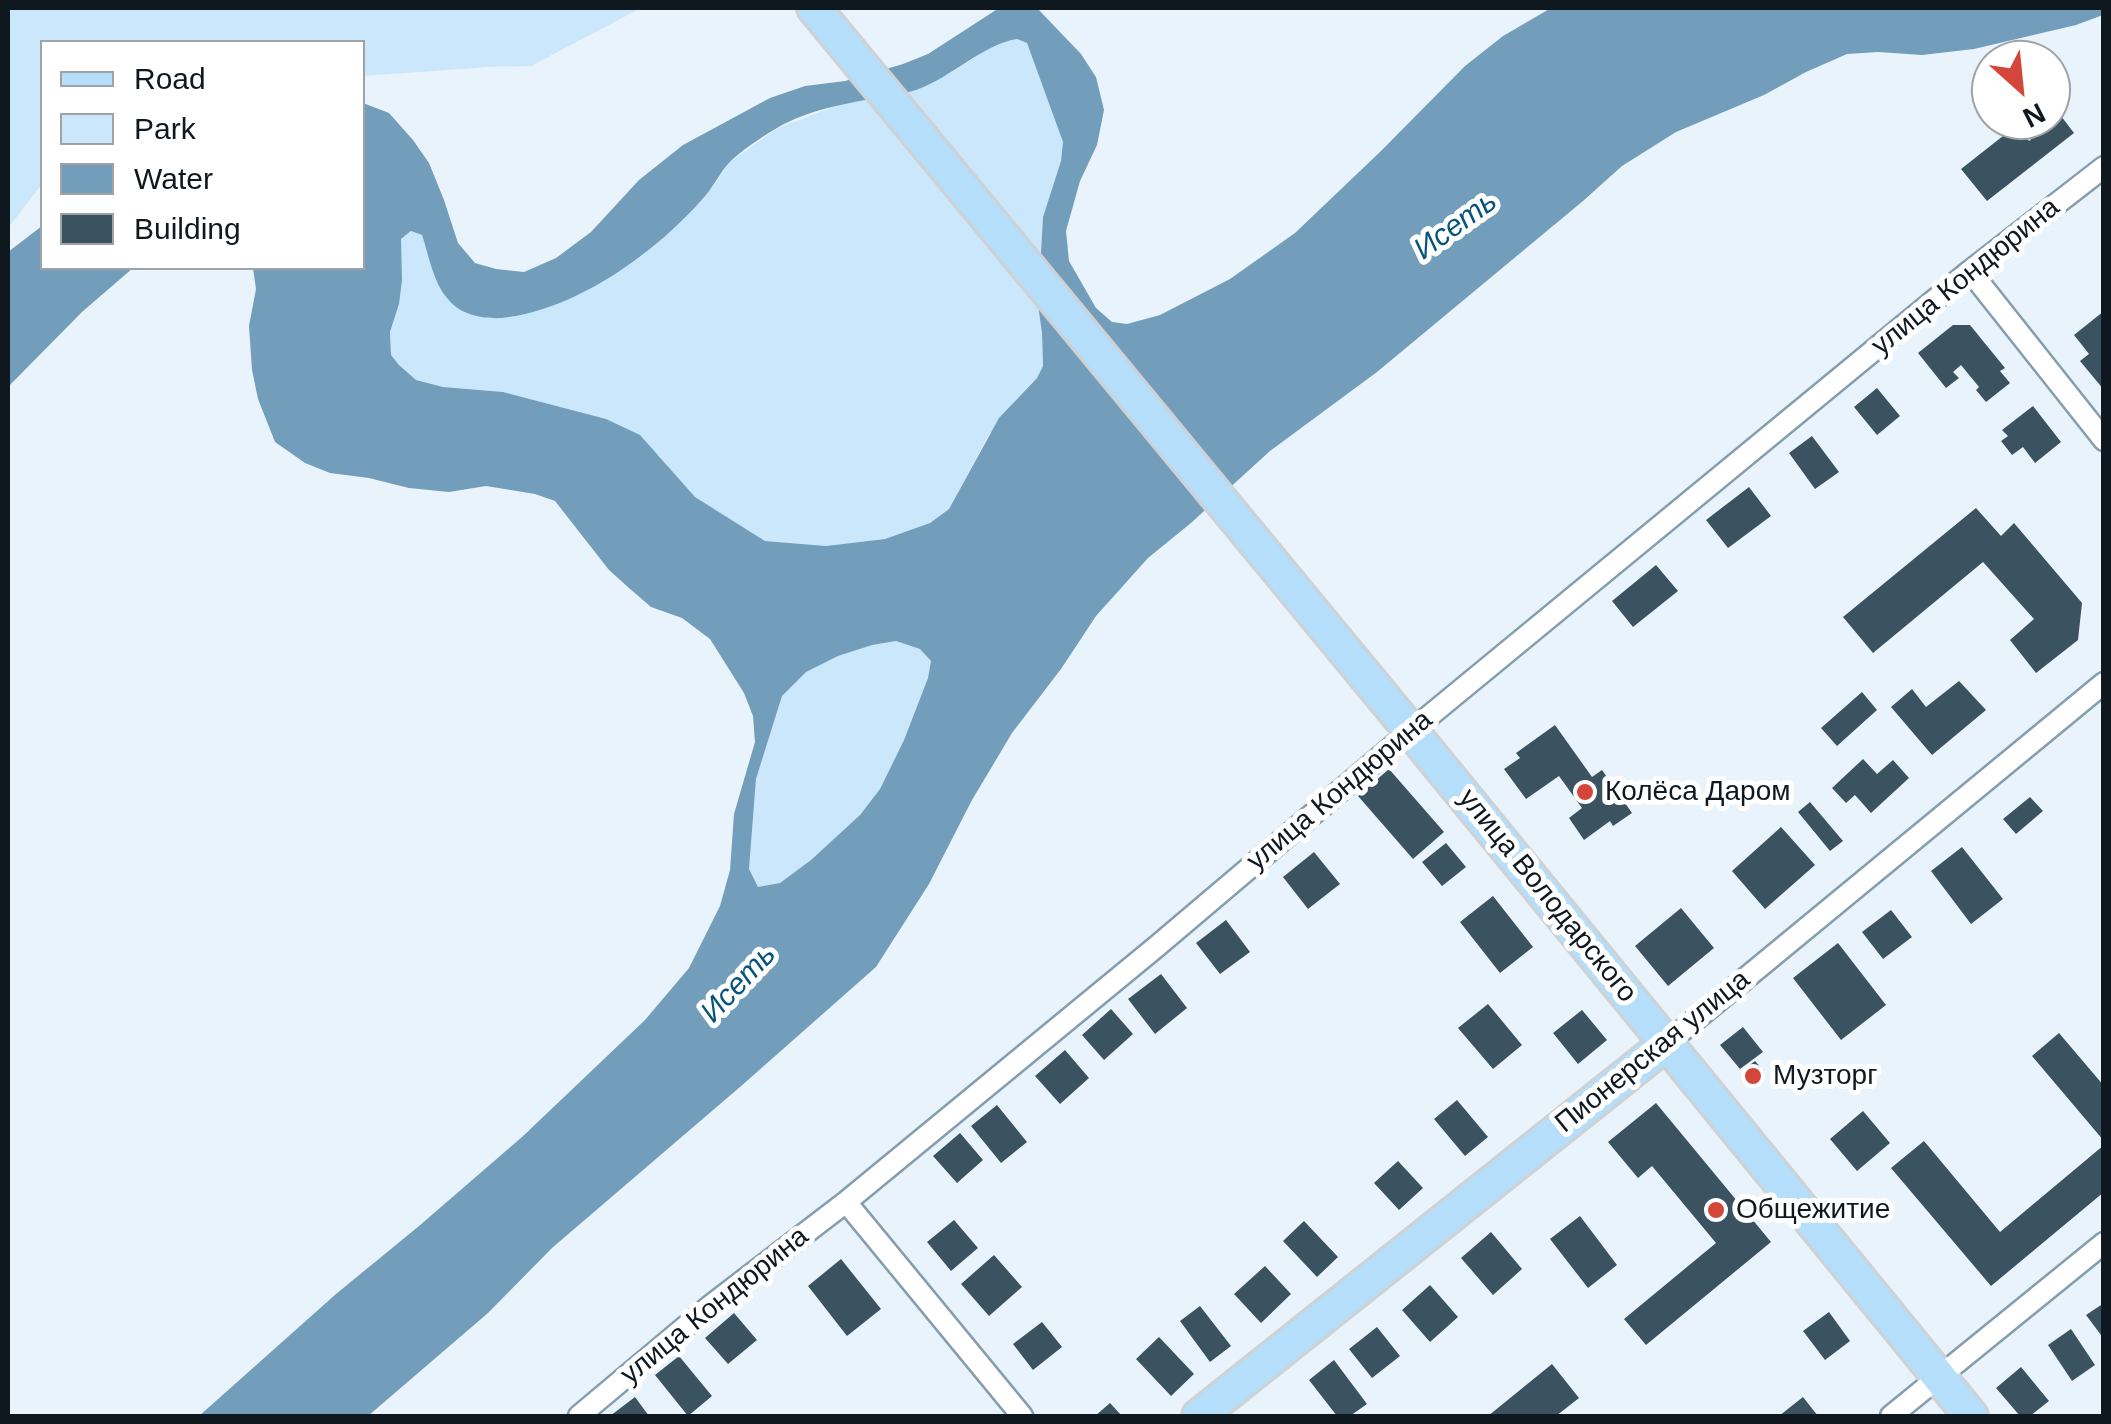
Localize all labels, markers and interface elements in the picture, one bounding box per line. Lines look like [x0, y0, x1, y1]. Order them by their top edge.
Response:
legend [40, 40, 365, 270]
north arrow [1971, 40, 2071, 140]
text: Road [134, 62, 206, 95]
text: N [2018, 97, 2050, 134]
text: Park [134, 112, 196, 145]
text: Water [134, 162, 213, 195]
water label: Исеть [1408, 184, 1504, 268]
street label: улица Кондюрина [1865, 191, 2067, 363]
text: Building [134, 212, 241, 245]
street label: улица Кондюрина [1240, 704, 1440, 878]
place label: Колёса Даром [1605, 775, 1790, 809]
marker: Колёса Даром [1574, 781, 1596, 803]
street label: улица Володарского [1451, 783, 1643, 1009]
water label: Исеть [694, 938, 784, 1030]
street label: Пионерская улица [1549, 963, 1757, 1141]
place label: Музторг [1773, 1059, 1877, 1093]
marker: Музторг [1742, 1065, 1764, 1087]
place label: Общежитие [1736, 1193, 1890, 1227]
marker: Общежитие [1705, 1199, 1727, 1221]
street label: улица Кондюрина [614, 1220, 816, 1392]

